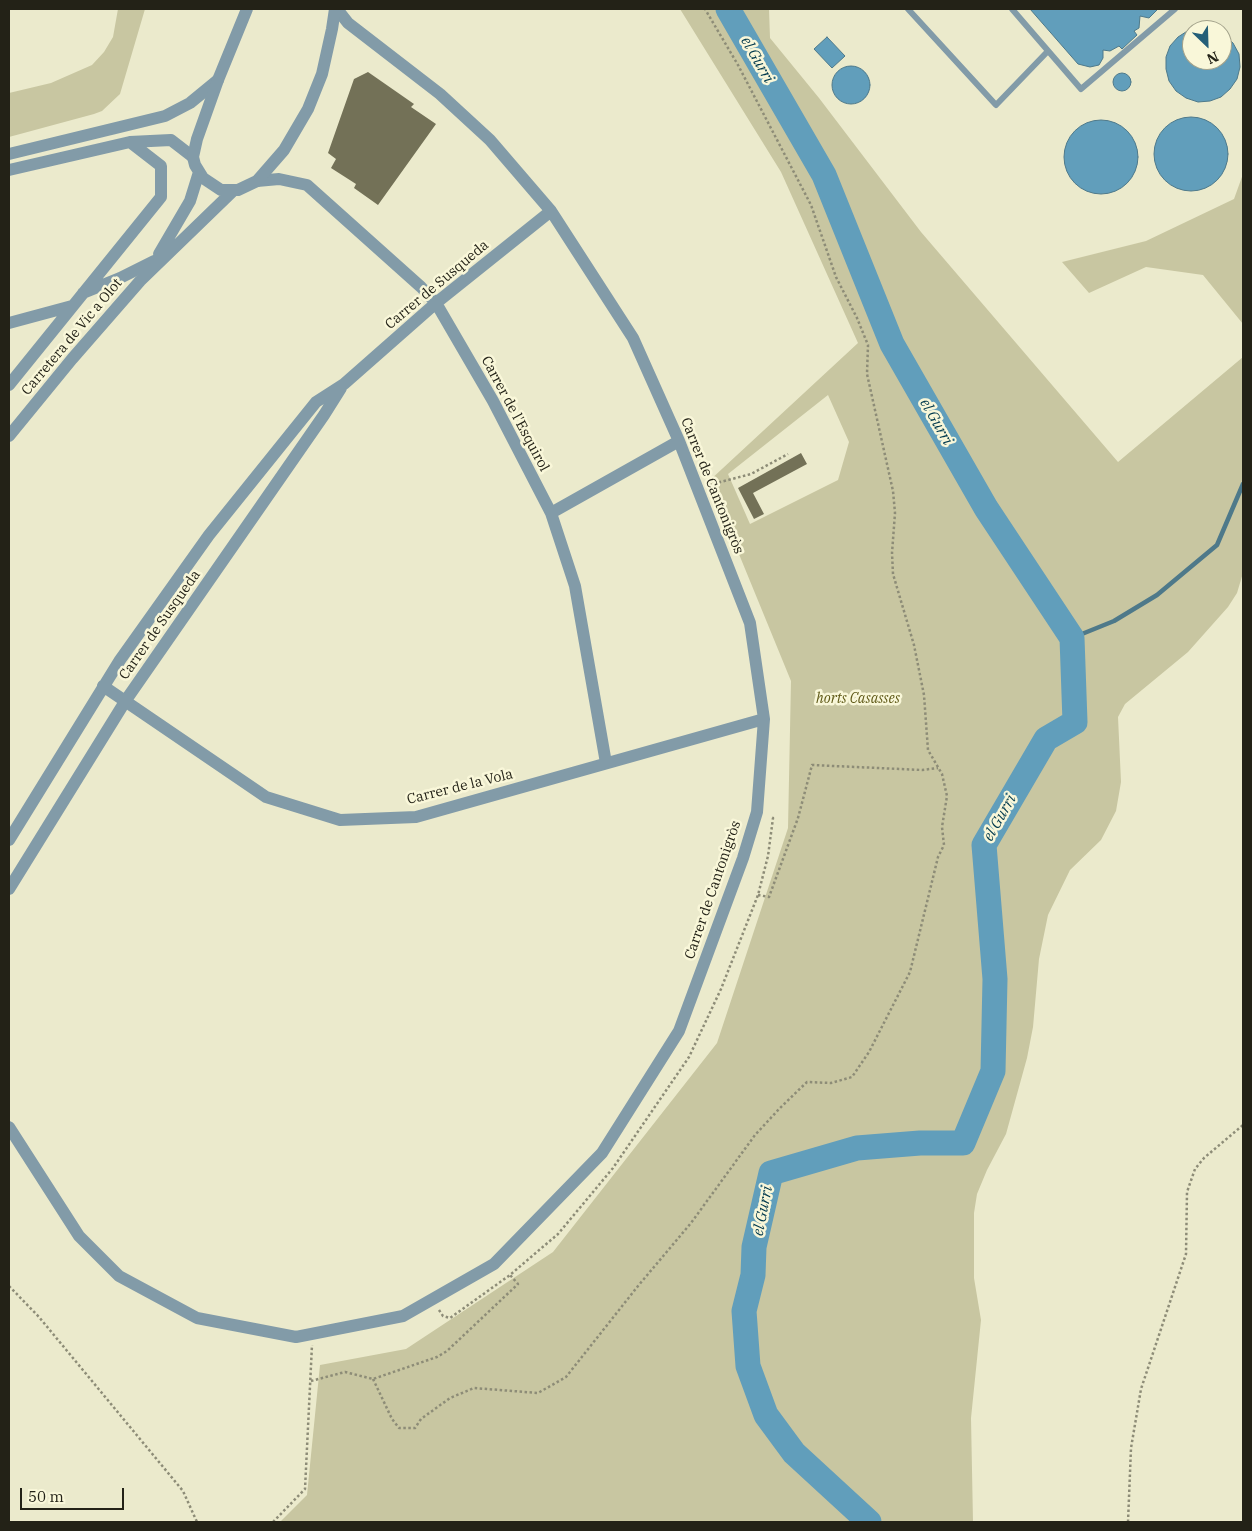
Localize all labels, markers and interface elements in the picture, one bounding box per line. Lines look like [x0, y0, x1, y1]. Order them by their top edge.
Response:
north arrow [1182, 20, 1232, 70]
water label: el Gurri [737, 34, 777, 86]
text: N [1204, 47, 1221, 68]
street label: Carrer de Susqueda [382, 237, 492, 333]
street label: Carretera de Vic a Olot [18, 275, 126, 399]
street label: Carrer de l'Esquirol [477, 353, 553, 475]
water label: el Gurri [916, 396, 956, 448]
street label: Carrer de Cantonigròs [677, 415, 747, 557]
street label: Carrer de Susqueda [116, 567, 204, 683]
park label: horts Casasses [816, 691, 900, 707]
street label: Carrer de la Vola [405, 766, 515, 808]
water label: el Gurri [980, 792, 1020, 844]
street label: Carrer de Cantonigròs [681, 818, 745, 962]
water label: el Gurri [749, 1185, 777, 1237]
scale bar [22, 1478, 126, 1510]
text: 50 m [28, 1487, 64, 1506]

